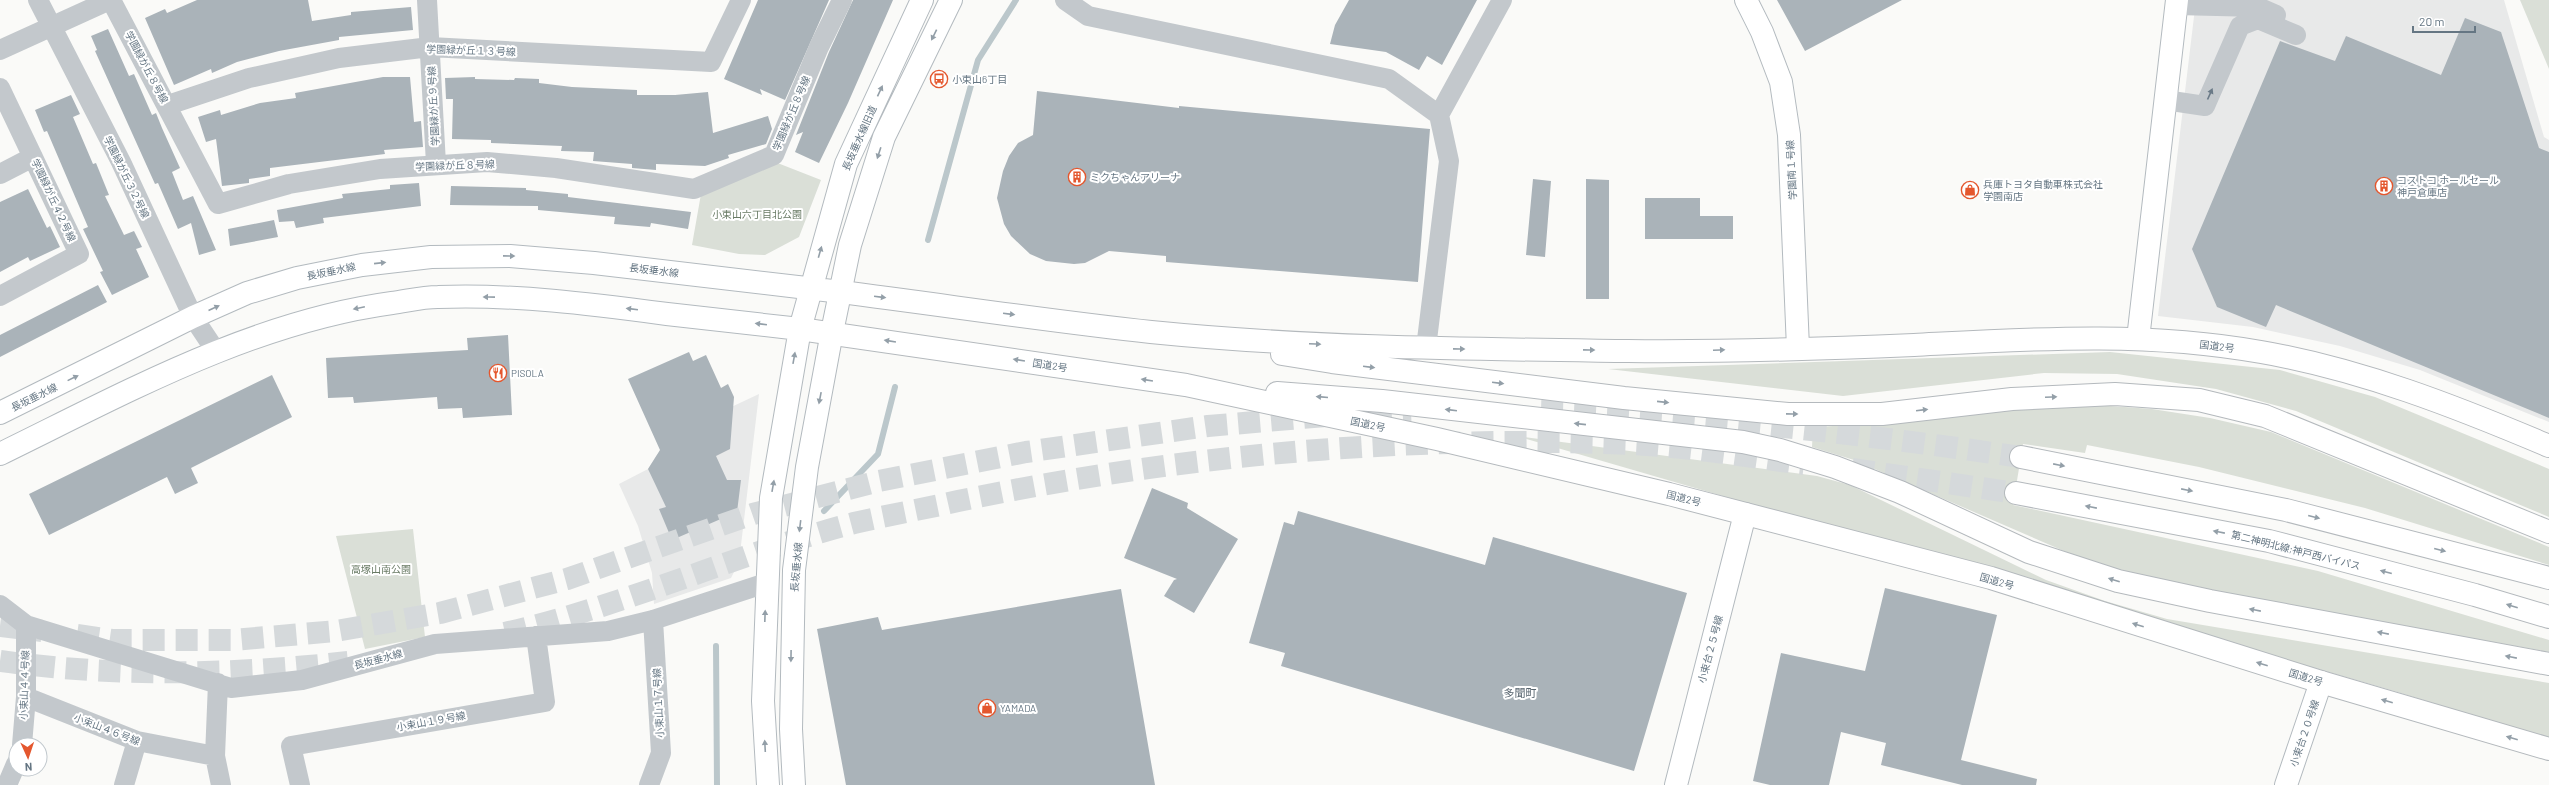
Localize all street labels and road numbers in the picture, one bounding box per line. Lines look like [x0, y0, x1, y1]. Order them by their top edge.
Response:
street label: 学園緑が丘８号線 [123, 29, 171, 105]
street label: 学園緑が丘１３号線 [426, 42, 516, 58]
street label: 学園緑が丘９号線 [425, 66, 441, 146]
street label: 学園緑が丘８号線 [770, 74, 812, 152]
street label: 長坂垂水線旧道 [839, 104, 879, 172]
street label: 学園緑が丘３２号線 [102, 134, 152, 220]
street label: 学園南１号線 [1783, 140, 1799, 200]
street label: 学園緑が丘４２号線 [30, 157, 78, 243]
street label: 学園緑が丘８号線 [415, 158, 495, 172]
street label: 長坂垂水線 [305, 260, 357, 282]
street label: 長坂垂水線 [628, 261, 680, 279]
street label: 国道2号 [2199, 338, 2235, 354]
street label: 国道2号 [1032, 356, 1068, 374]
street label: 長坂垂水線 [9, 381, 59, 413]
street label: 国道2号 [1349, 414, 1387, 434]
street label: 国道2号 [1665, 488, 1703, 508]
street label: 第二神明北線;神戸西バイパス [2230, 528, 2362, 572]
street label: 長坂垂水線 [788, 542, 804, 592]
street label: 国道2号 [1978, 570, 2016, 592]
street label: 小束台２５号線 [1695, 614, 1725, 684]
street label: 長坂垂水線 [352, 647, 404, 671]
street label: 小束山４４号線 [17, 650, 31, 720]
street label: 国道2号 [2287, 666, 2325, 688]
street label: 小束山１７号線 [650, 668, 666, 738]
street label: 小束台２０号線 [2287, 698, 2321, 768]
street label: 小束山１９号線 [395, 709, 467, 733]
street label: 小束山４６号線 [72, 711, 142, 747]

